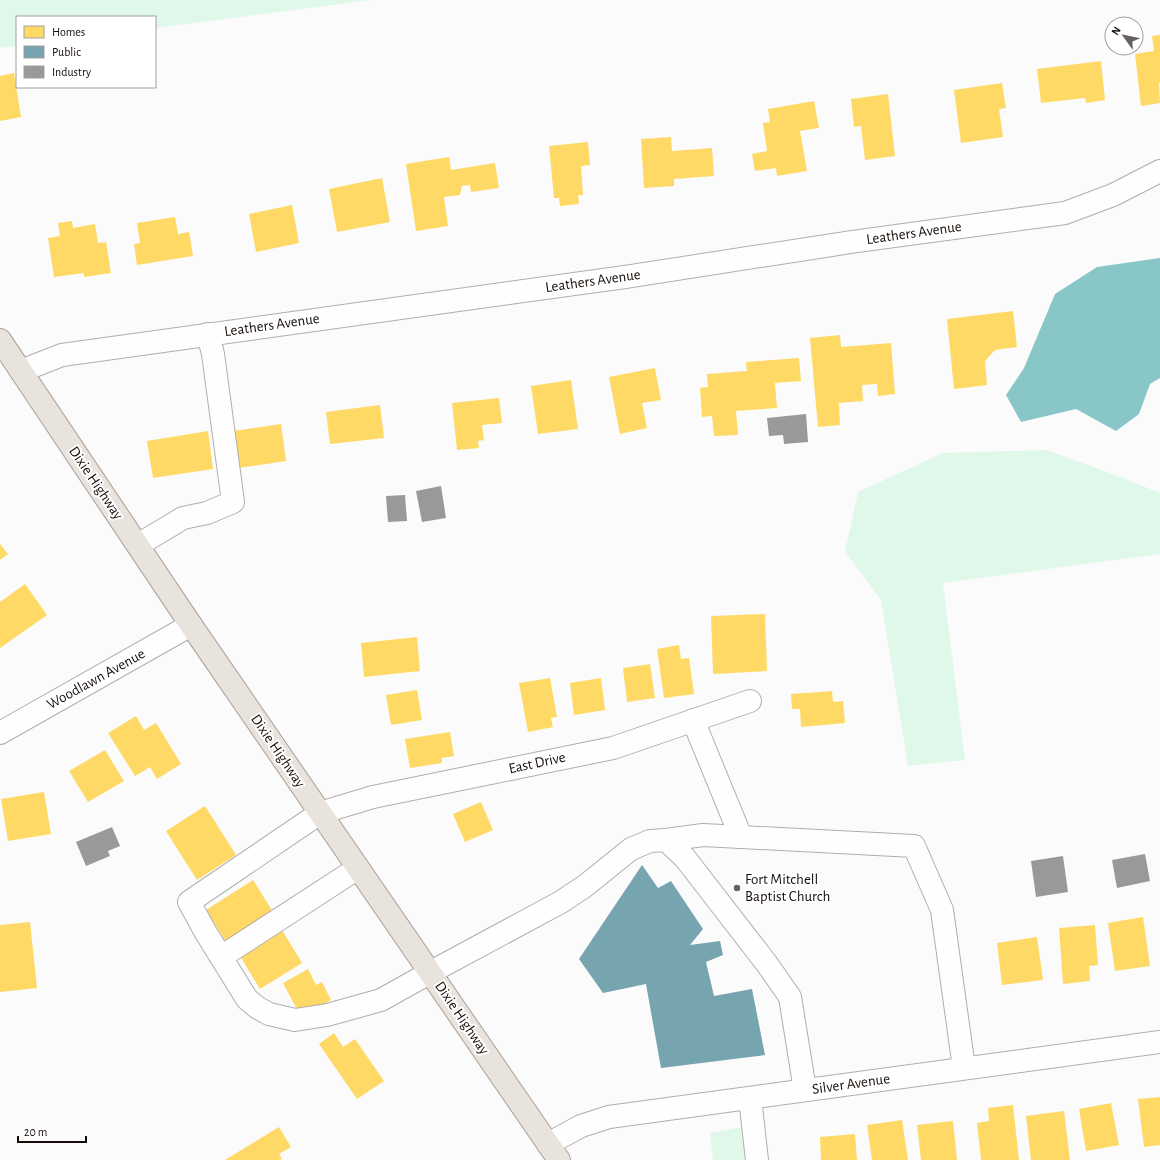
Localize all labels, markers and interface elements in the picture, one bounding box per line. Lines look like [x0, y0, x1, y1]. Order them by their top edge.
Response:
legend [16, 16, 156, 88]
north arrow [1104, 16, 1144, 56]
text: N [1109, 25, 1123, 37]
text: Homes [52, 26, 85, 38]
text: Public [52, 46, 81, 58]
text: Industry [52, 66, 91, 79]
street label: Leathers Avenue [865, 219, 963, 247]
street label: Leathers Avenue [544, 267, 642, 295]
street label: Leathers Avenue [223, 311, 321, 339]
street label: Dixie Highway [66, 444, 126, 523]
street label: Woodlawn Avenue [44, 646, 148, 712]
street label: Dixie Highway [248, 712, 308, 791]
street label: East Drive [507, 750, 567, 776]
place label: Fort Mitchell Baptist Church [745, 872, 830, 904]
marker: Fort Mitchell Baptist Church [732, 883, 742, 893]
street label: Dixie Highway [432, 979, 492, 1058]
street label: Silver Avenue [811, 1071, 891, 1097]
scale bar [18, 1118, 86, 1144]
text: 20 m [24, 1126, 47, 1138]

